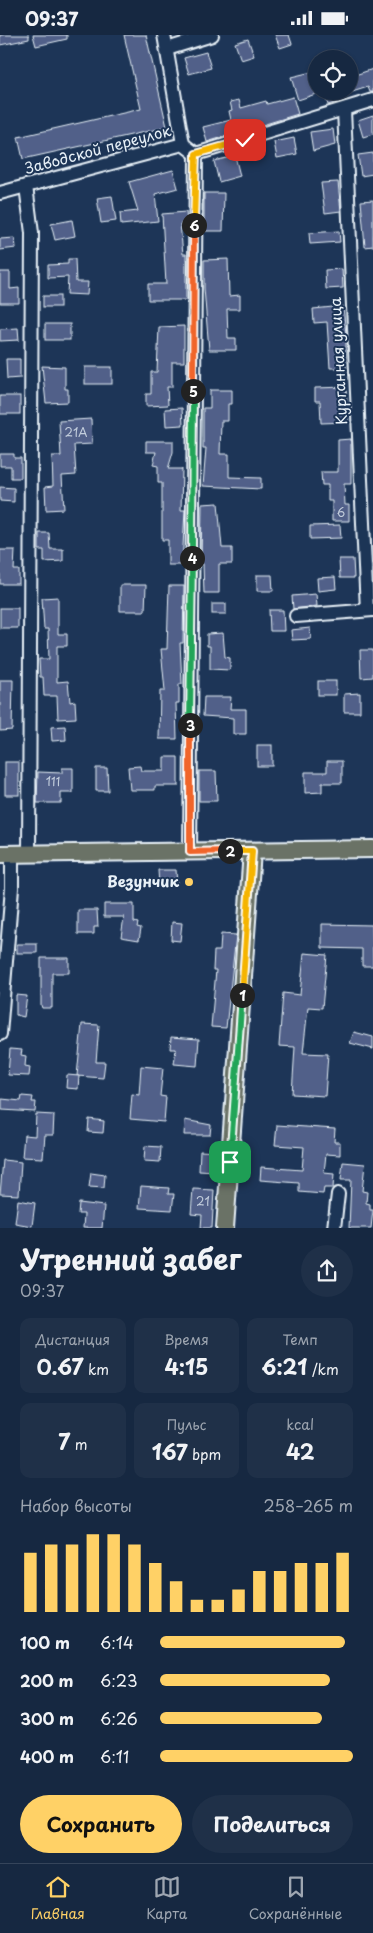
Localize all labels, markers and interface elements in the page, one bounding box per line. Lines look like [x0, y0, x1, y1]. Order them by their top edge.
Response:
text: 09:37 [25, 4, 78, 32]
map controls [308, 50, 358, 100]
button: locate [308, 50, 358, 100]
street label: Заводской переулок [22, 118, 173, 179]
pin [224, 119, 266, 161]
icon: check [231, 126, 259, 154]
pin: 6 [182, 213, 206, 237]
text: 6 [190, 215, 199, 236]
street label: Курганная улица [323, 296, 352, 425]
pin: 5 [180, 379, 206, 403]
text: 5 [189, 381, 198, 402]
house number: 21А [64, 423, 88, 441]
house number: 6 [337, 503, 345, 521]
pin: 4 [180, 545, 204, 571]
text: 4 [188, 548, 197, 569]
pin: 3 [178, 713, 202, 737]
text: 3 [186, 715, 195, 736]
house number: 111 [46, 772, 60, 790]
pin: 2 [218, 839, 242, 863]
text: 2 [226, 841, 235, 862]
place label: Везунчик [107, 869, 179, 892]
marker: Везунчик [183, 876, 195, 888]
pin: 1 [230, 983, 254, 1007]
text: 1 [239, 985, 246, 1006]
pin [209, 1141, 251, 1183]
icon: arrive [216, 1148, 244, 1176]
house number: 21 [196, 1192, 210, 1210]
text: Утренний забег [20, 1237, 241, 1280]
button: share [301, 1245, 353, 1297]
text: 09:37 [20, 1278, 64, 1302]
text: Дистанция [36, 1329, 110, 1350]
text: Время [164, 1329, 209, 1350]
text: Темп [282, 1329, 318, 1350]
text: 0.67 [37, 1350, 83, 1382]
text: 4:15 [165, 1350, 208, 1382]
text: 6:21 [262, 1350, 307, 1382]
text: km [83, 1359, 109, 1380]
text: /km [307, 1359, 339, 1380]
text: Пульс [167, 1414, 206, 1435]
text: kcal [286, 1414, 314, 1435]
text: 7 [58, 1425, 70, 1457]
text: m [70, 1434, 88, 1455]
text: 167 [152, 1435, 188, 1467]
text: 42 [286, 1435, 314, 1467]
text: bpm [188, 1444, 221, 1465]
text: Набор высоты [20, 1493, 132, 1517]
text: 258–265 m [263, 1493, 353, 1517]
text: 100 m [20, 1630, 70, 1654]
text: 6:14 [100, 1630, 134, 1654]
text: 200 m [20, 1668, 74, 1692]
text: 6:23 [100, 1668, 137, 1692]
text: 300 m [20, 1706, 74, 1730]
text: 6:26 [100, 1706, 138, 1730]
text: 400 m [20, 1744, 74, 1768]
text: 6:11 [100, 1744, 129, 1768]
button: Сохранить [20, 1795, 182, 1853]
button: Поделиться [192, 1795, 353, 1853]
tab: Главная [31, 1873, 85, 1924]
tab: Карта [146, 1873, 187, 1924]
tab: Сохранённые [249, 1873, 342, 1924]

